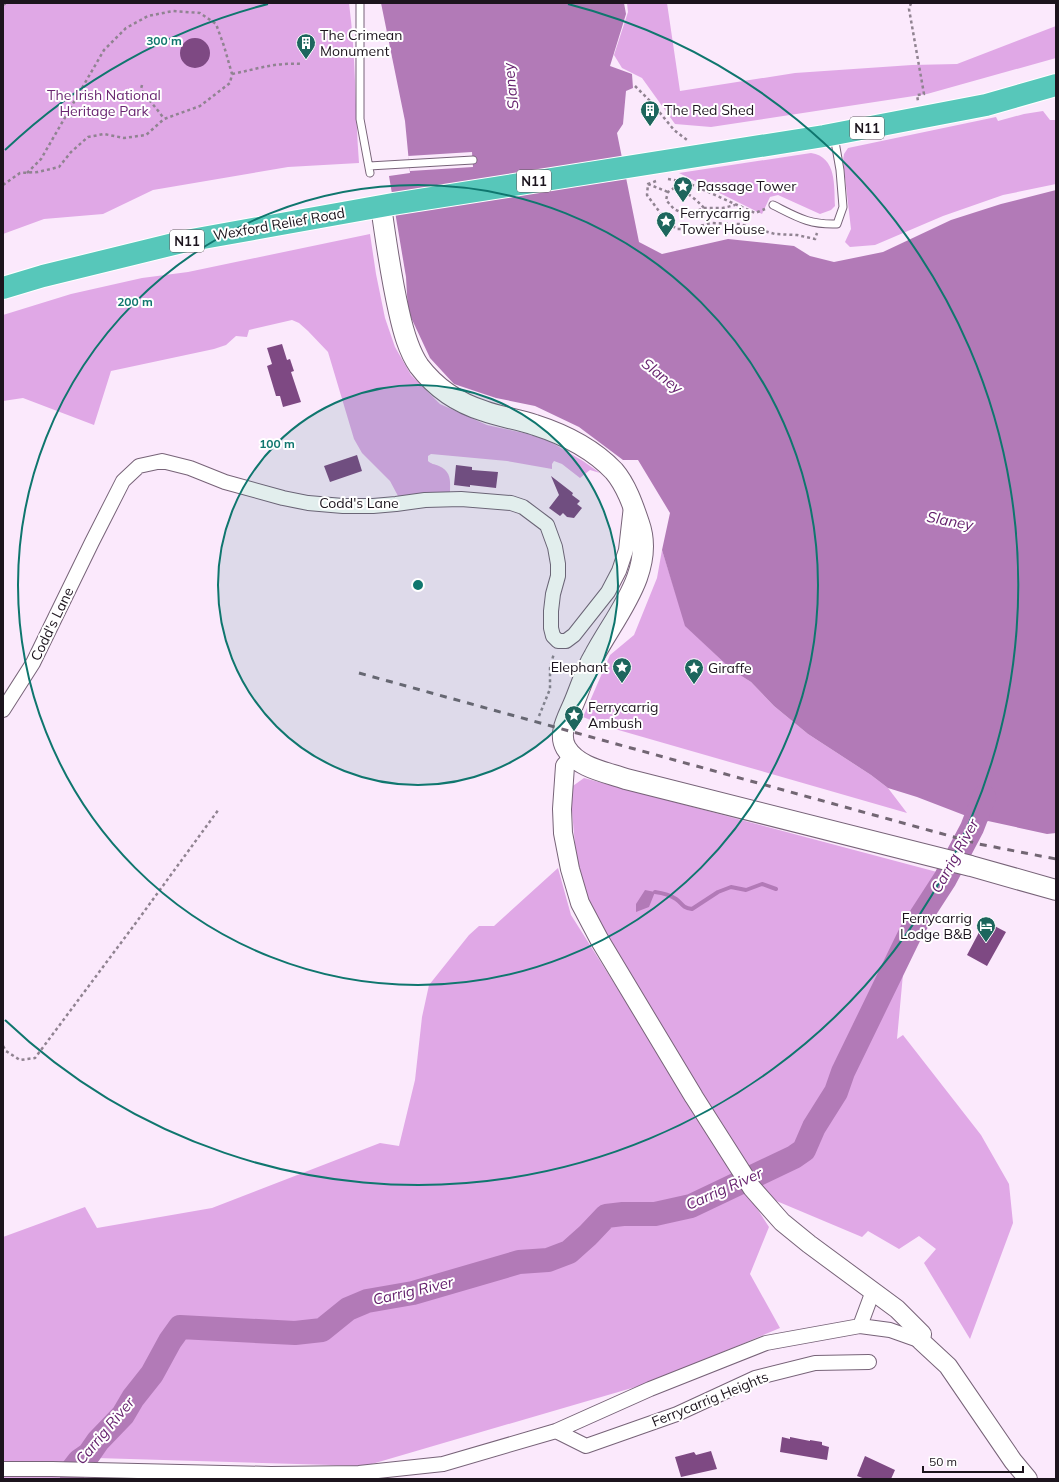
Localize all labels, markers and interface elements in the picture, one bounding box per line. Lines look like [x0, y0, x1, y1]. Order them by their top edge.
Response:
place label: The Crimean Monument [320, 26, 402, 60]
building icon: The Crimean Monument [295, 32, 317, 60]
text: 300 m [146, 33, 182, 48]
water label: Slaney [499, 61, 522, 110]
park label: The Irish National Heritage Park [47, 86, 161, 120]
building icon: The Red Shed [639, 99, 661, 127]
place label: The Red Shed [664, 101, 754, 119]
road number: N11 [850, 117, 884, 139]
road number: N11 [517, 170, 551, 192]
place icon: Passage Tower [672, 175, 694, 203]
place label: Passage Tower [697, 177, 797, 195]
street label: Wexford Relief Road [212, 204, 346, 244]
place label: Ferrycarrig Tower House [680, 204, 765, 238]
place icon: Ferrycarrig Tower House [655, 210, 677, 238]
road number: N11 [170, 230, 204, 252]
text: 200 m [117, 294, 153, 309]
water label: Slaney [638, 354, 687, 398]
text: 100 m [259, 436, 295, 451]
street label: Codd's Lane [319, 494, 399, 512]
water label: Slaney [925, 507, 976, 534]
centre of rings [411, 578, 425, 592]
street label: Codd's Lane [27, 584, 77, 664]
place icon: Elephant [611, 656, 633, 684]
place icon: Giraffe [683, 657, 705, 685]
place label: Elephant [551, 658, 608, 676]
place label: Giraffe [708, 659, 752, 677]
place label: Ferrycarrig Ambush [588, 698, 658, 732]
place icon: Ferrycarrig Ambush [563, 704, 585, 732]
water label: Carrig River [926, 815, 983, 896]
place label: Ferrycarrig Lodge B&B [900, 909, 972, 943]
hotel icon: Ferrycarrig Lodge B&B [975, 915, 997, 943]
water label: Carrig River [683, 1163, 766, 1214]
water label: Carrig River [371, 1272, 455, 1309]
street label: Ferrycarrig Heights [649, 1367, 771, 1431]
water label: Carrig River [71, 1393, 139, 1468]
scale bar [923, 1448, 1023, 1474]
text: 50 m [929, 1454, 957, 1469]

